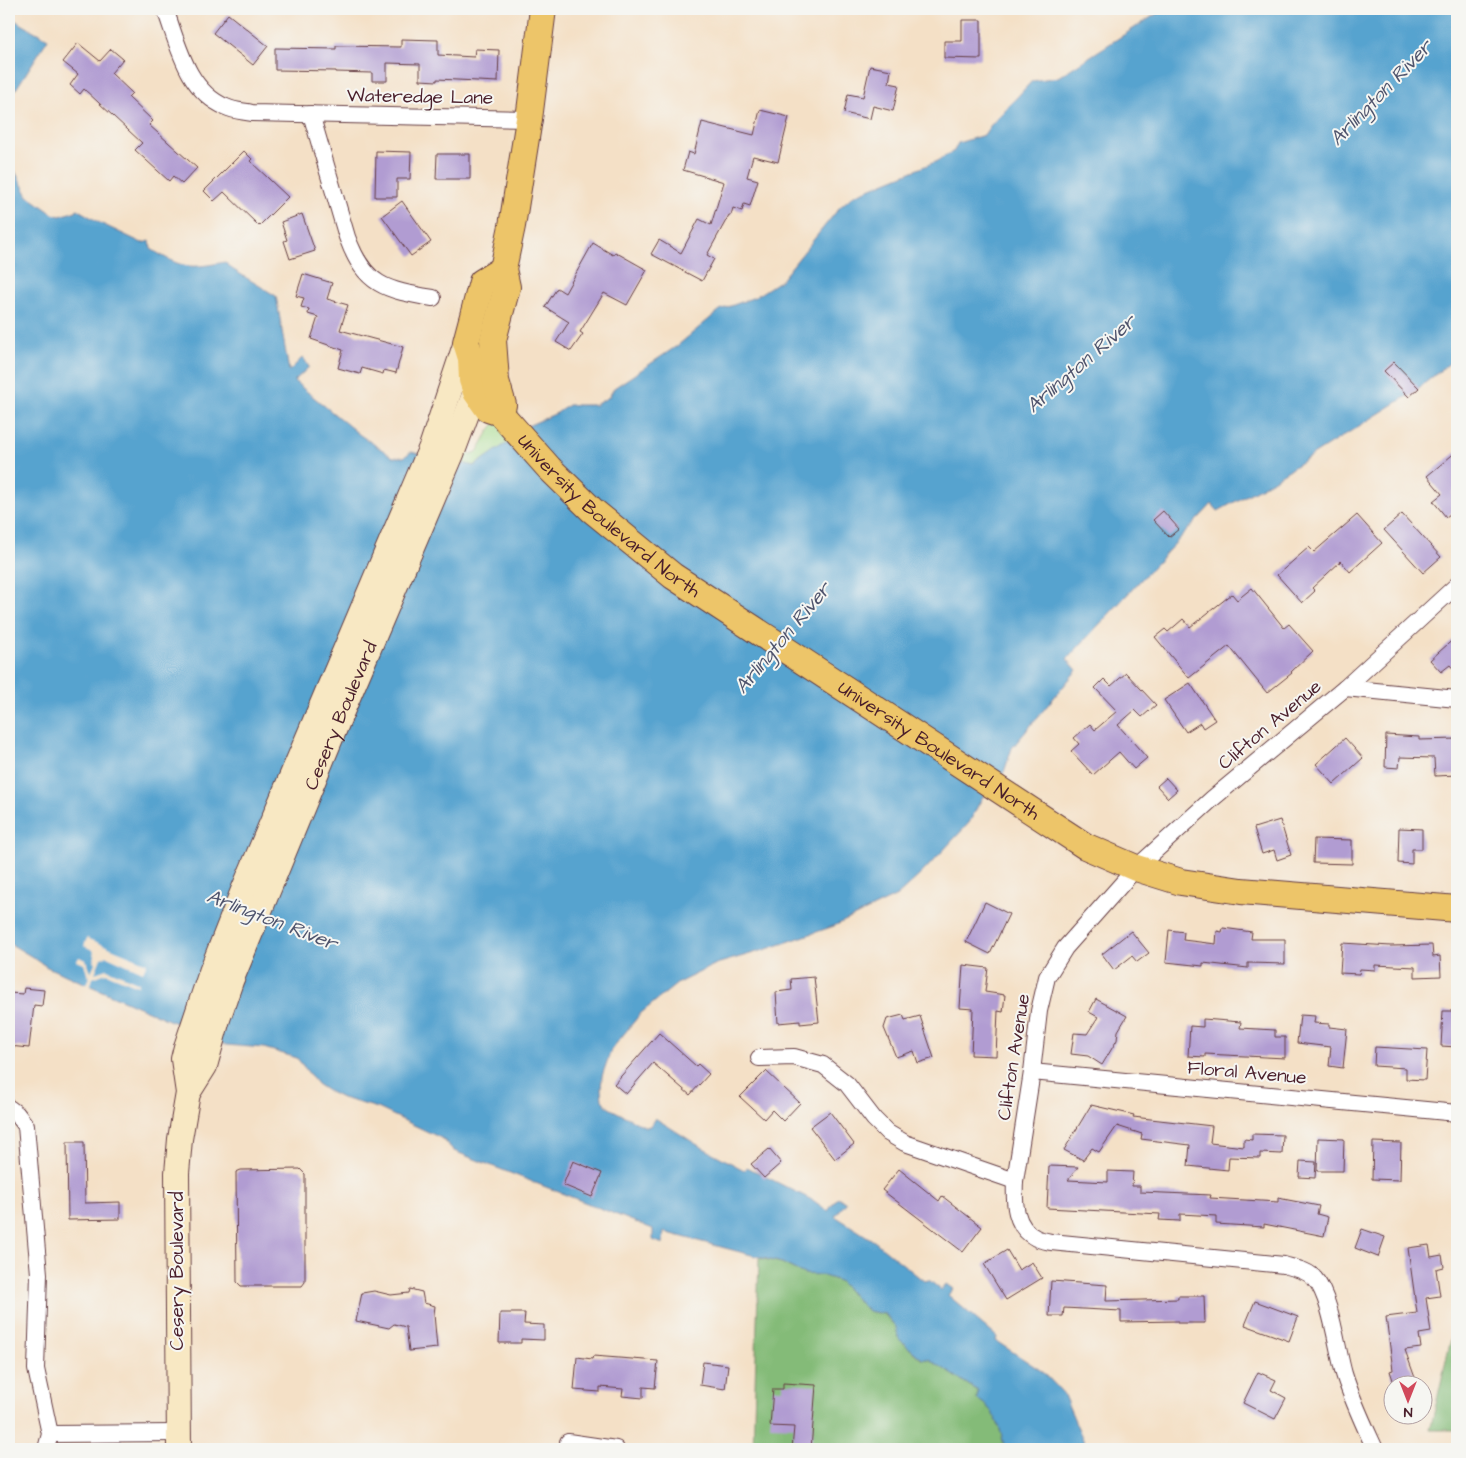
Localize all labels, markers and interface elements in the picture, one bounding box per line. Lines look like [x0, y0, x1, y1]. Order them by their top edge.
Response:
water label: Arlington River [1323, 33, 1441, 153]
street label: Wateredge Lane [347, 82, 493, 113]
water label: Arlington River [1020, 307, 1144, 420]
street label: University Boulevard North [511, 428, 706, 604]
water label: Arlington River [728, 575, 840, 700]
street label: Cesery Boulevard [298, 637, 384, 794]
street label: University Boulevard North [833, 674, 1046, 827]
street label: Clifton Avenue [1212, 674, 1328, 776]
water label: Arlington River [203, 882, 343, 959]
street label: Clifton Avenue [991, 992, 1037, 1122]
street label: Floral Avenue [1186, 1054, 1308, 1092]
street label: Cesery Boulevard [164, 1191, 192, 1350]
north arrow [1384, 1376, 1434, 1426]
text: N [1403, 1402, 1412, 1422]

